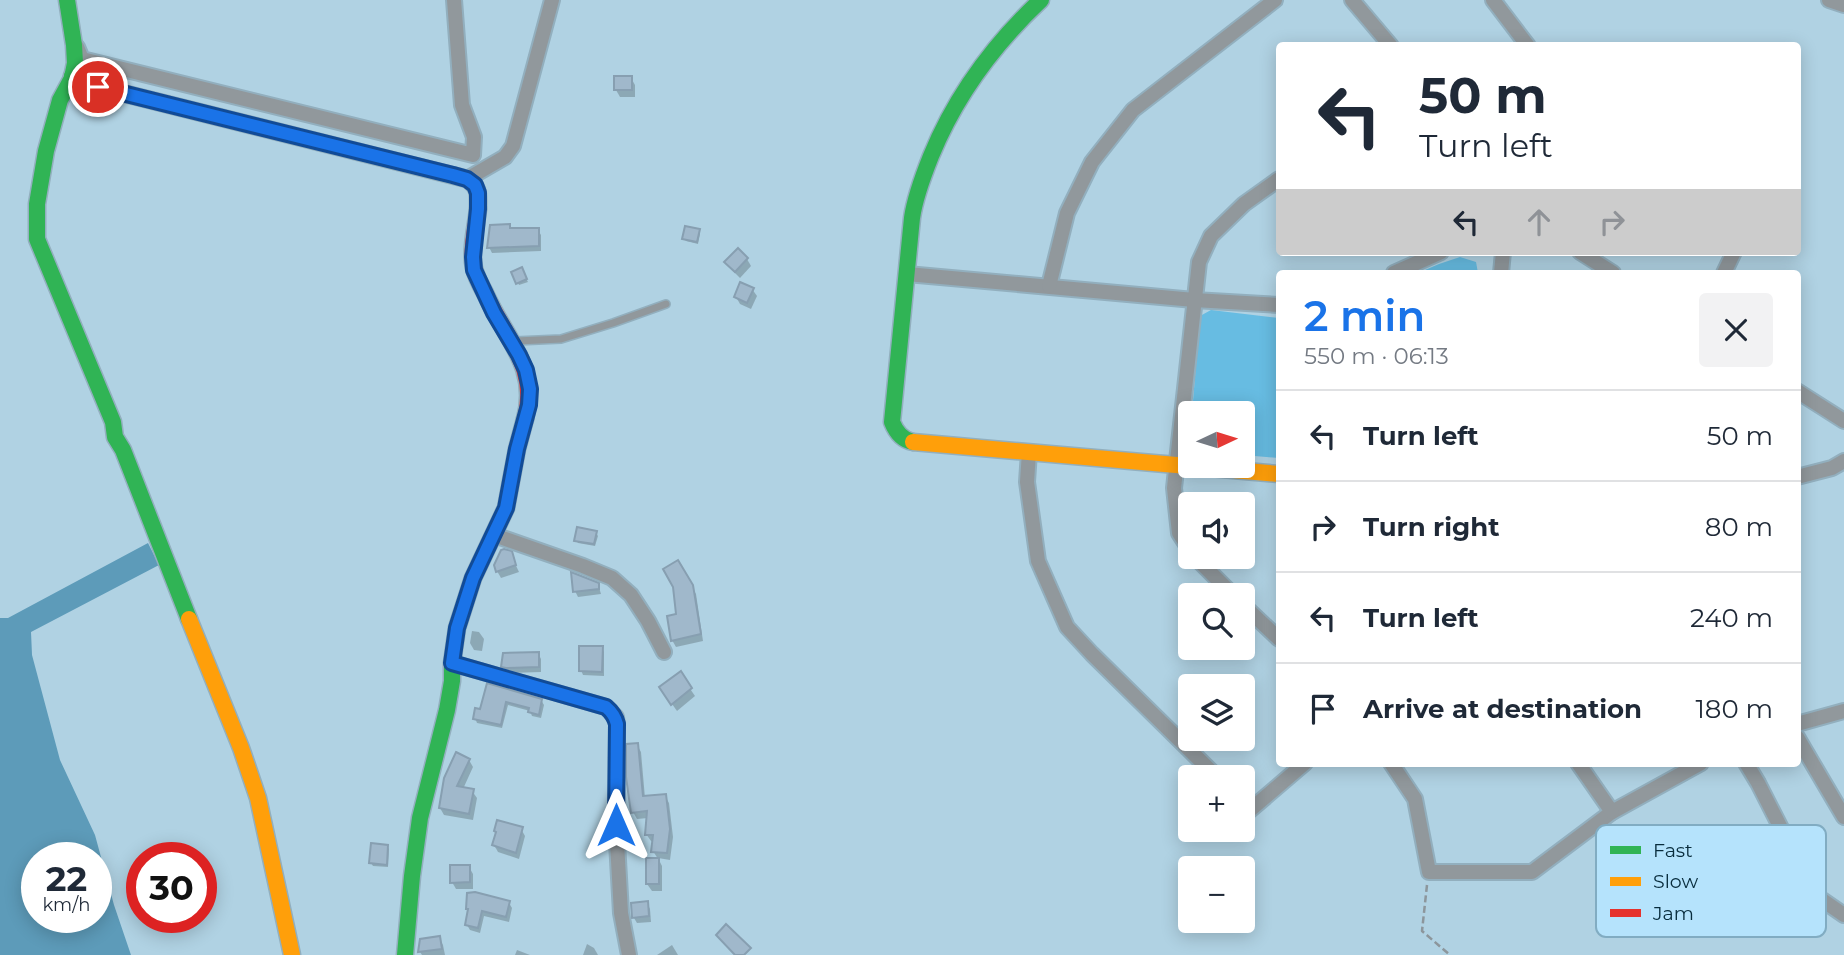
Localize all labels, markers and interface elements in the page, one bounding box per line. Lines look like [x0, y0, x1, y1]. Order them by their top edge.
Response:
pin [68, 57, 128, 117]
text: 50 m [1419, 66, 1547, 125]
icon: arrive [79, 68, 117, 106]
icon: left [1304, 70, 1395, 161]
text: Turn left [1419, 126, 1553, 165]
icon: left [1447, 203, 1485, 241]
icon: ahead [1520, 203, 1558, 241]
icon: right [1593, 203, 1631, 241]
text: 2 min [1304, 290, 1425, 342]
button: close [1699, 293, 1773, 367]
text: 550 m · 06:13 [1304, 342, 1449, 370]
north arrow [1178, 401, 1255, 478]
map controls [1178, 401, 1255, 933]
icon: left [1304, 417, 1342, 455]
text: Turn left [1363, 420, 1479, 452]
text: 50 m [1707, 420, 1773, 452]
button: sound [1178, 492, 1255, 569]
icon: right [1304, 508, 1342, 546]
text: Turn right [1363, 511, 1499, 543]
text: 80 m [1705, 511, 1773, 543]
button: search [1178, 583, 1255, 660]
icon: left [1304, 599, 1342, 637]
text: Turn left [1363, 602, 1479, 634]
text: 240 m [1690, 602, 1773, 634]
button: layers [1178, 674, 1255, 751]
icon: arrive [1304, 690, 1342, 728]
text: Arrive at destination [1363, 693, 1642, 725]
text: 180 m [1695, 693, 1773, 725]
button: + [1178, 765, 1255, 842]
position arrow [579, 788, 653, 862]
legend [1596, 825, 1826, 937]
text: Fast [1653, 839, 1693, 862]
speed limit sign: 30 [126, 842, 217, 933]
button: − [1178, 856, 1255, 933]
text: 22 [46, 857, 87, 900]
text: Slow [1653, 870, 1698, 893]
text: km/h [42, 894, 91, 916]
text: Jam [1652, 902, 1694, 925]

